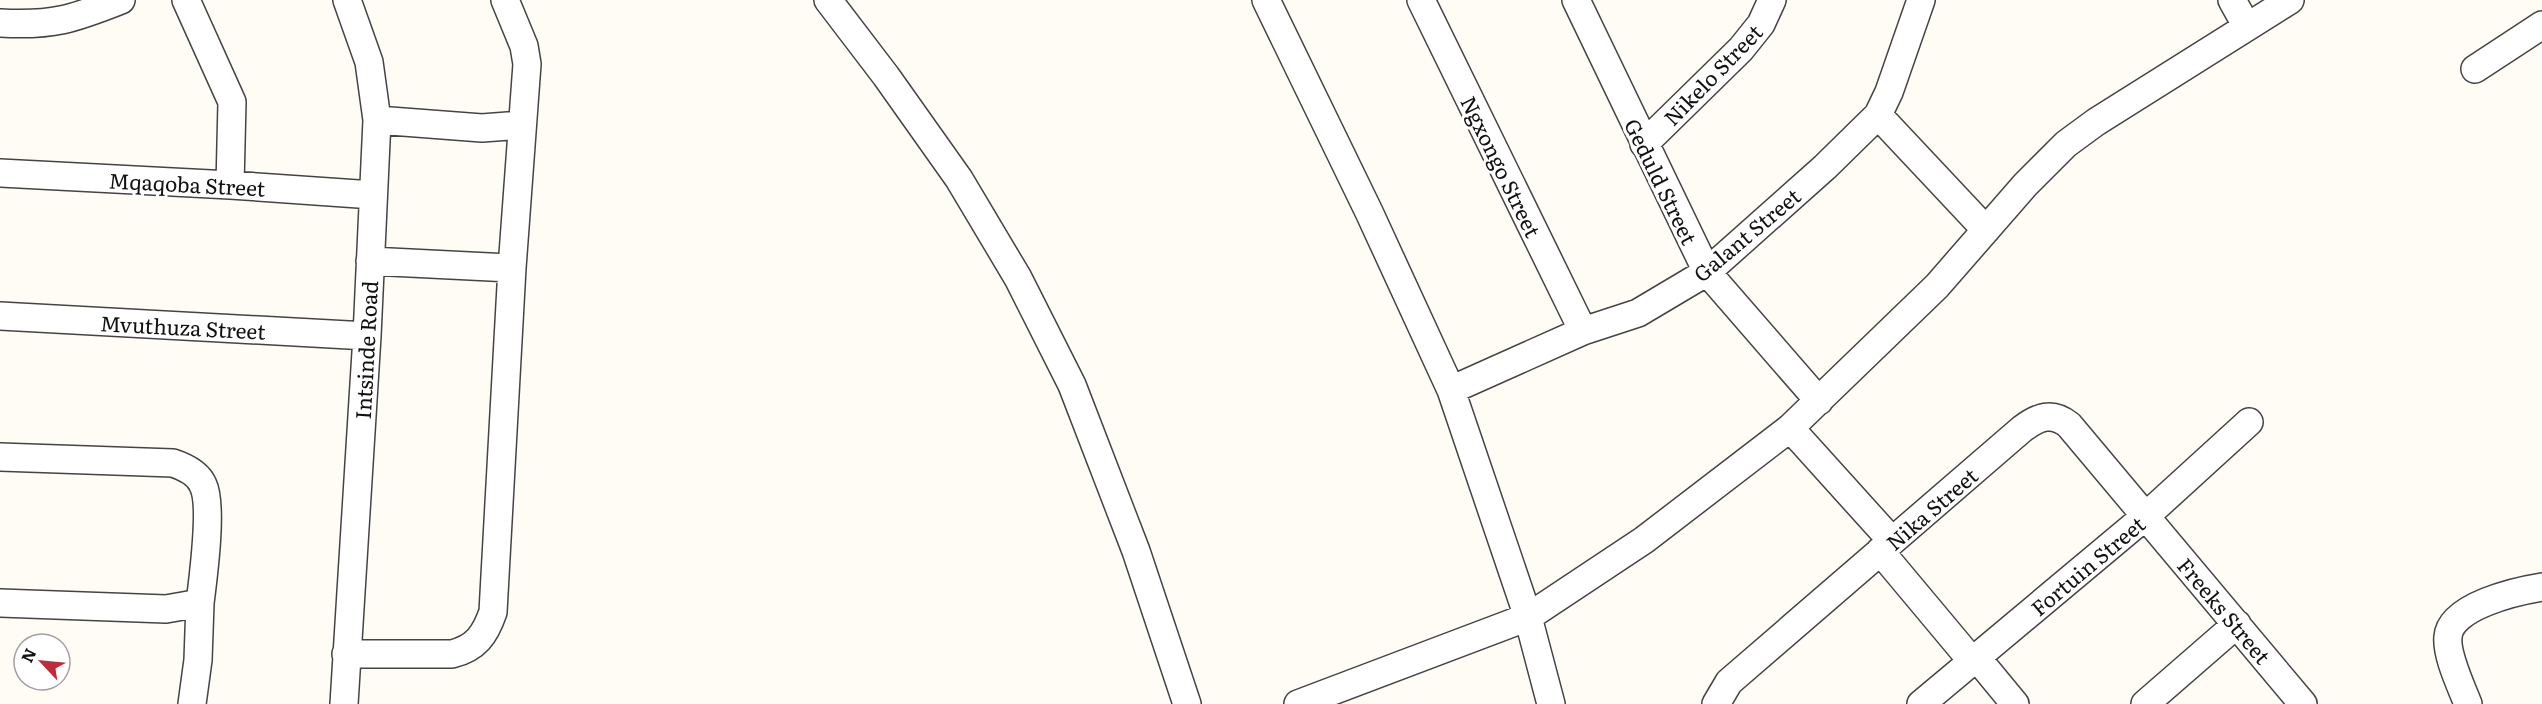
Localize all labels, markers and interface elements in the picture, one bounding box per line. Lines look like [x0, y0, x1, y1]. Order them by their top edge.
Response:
street label: Nikelo Street [1656, 16, 1769, 132]
street label: Ngxongo Street [1454, 90, 1550, 242]
street label: Geduld Street [1618, 113, 1706, 250]
street label: Mqaqoba Street [108, 163, 267, 203]
street label: Galant Street [1686, 180, 1807, 288]
street label: Intsinde Road [346, 280, 384, 420]
street label: Mvuthuza Street [100, 306, 267, 346]
street label: Nika Street [1878, 459, 1984, 557]
street label: Fortuin Street [2023, 508, 2151, 622]
street label: Freeks Street [2171, 550, 2279, 670]
north arrow [12, 632, 72, 692]
text: N [14, 644, 41, 666]

